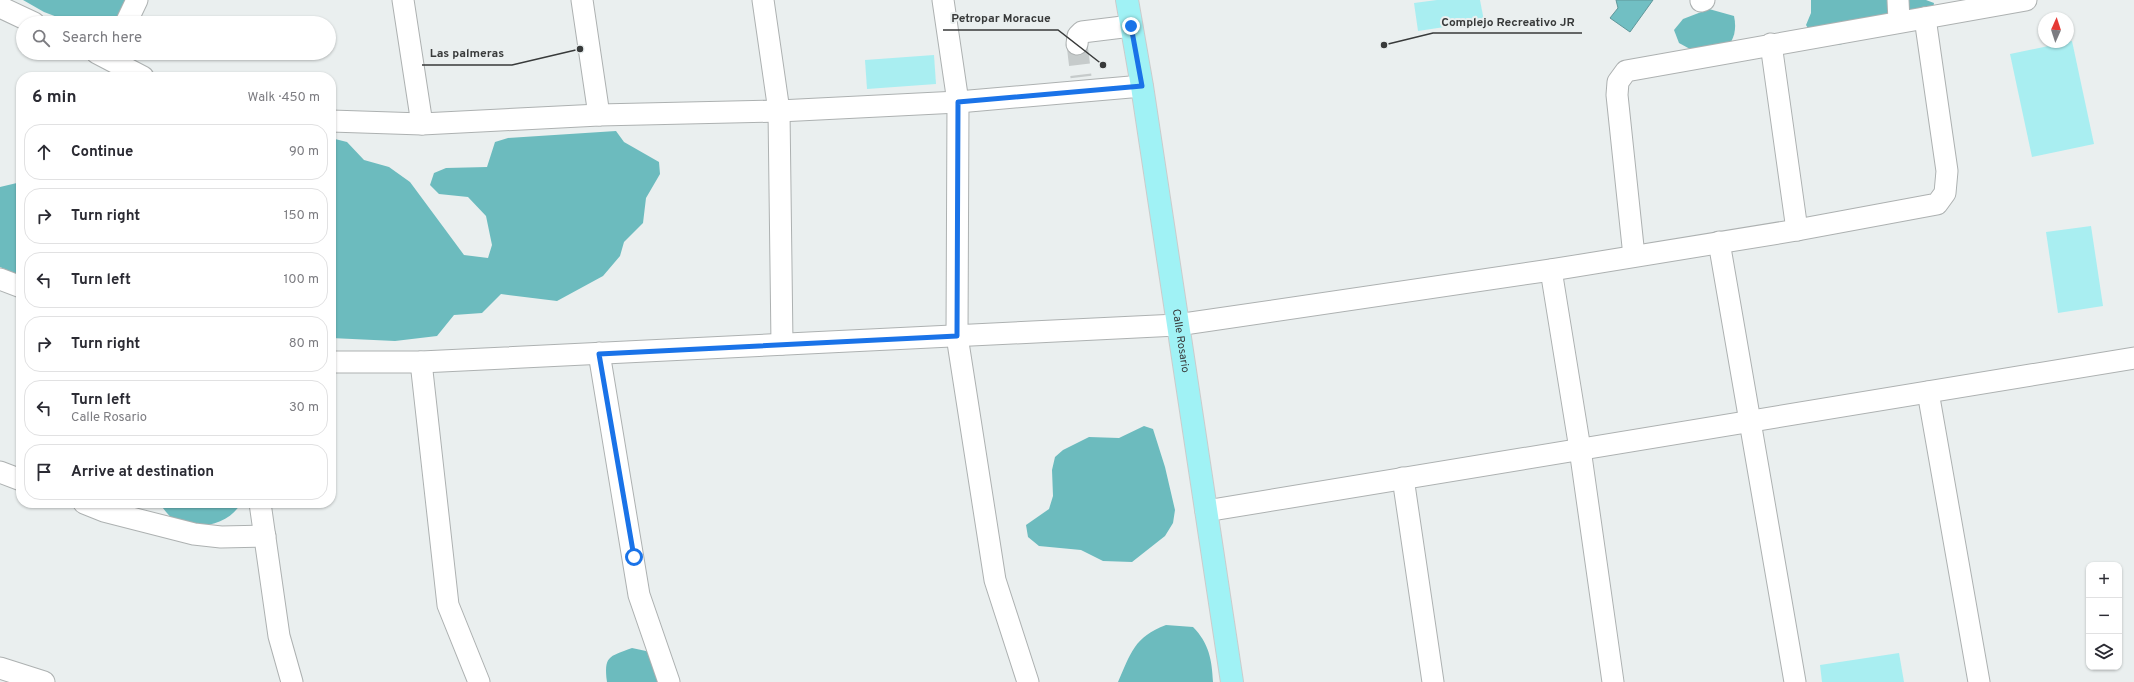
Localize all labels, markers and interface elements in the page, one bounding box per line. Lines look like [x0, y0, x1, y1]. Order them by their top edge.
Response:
callout: Petropar Moracue [943, 6, 1058, 30]
callout: Complejo Recreativo JR [1433, 9, 1582, 33]
text: Petropar Moracue [951, 11, 1051, 27]
north arrow [2038, 12, 2074, 48]
text: Complejo Recreativo JR [1441, 15, 1575, 31]
search box [16, 16, 336, 60]
route end [1122, 17, 1140, 35]
icon: search [30, 27, 52, 49]
text: Search here [62, 29, 142, 48]
callout: Las palmeras [422, 41, 512, 65]
text: Las palmeras [430, 46, 504, 62]
text: 6 min [32, 87, 76, 109]
text: Walk · 450 m [248, 90, 320, 106]
icon: ahead [33, 141, 55, 163]
text: Continue [71, 143, 133, 162]
text: 90 m [289, 144, 319, 160]
icon: right [33, 205, 55, 227]
text: Turn right [71, 207, 140, 226]
text: 150 m [284, 208, 319, 224]
icon: left [33, 269, 55, 291]
text: Turn left [71, 271, 131, 290]
text: 100 m [283, 272, 319, 288]
street label: Calle Rosario [1169, 308, 1192, 374]
icon: right [33, 333, 55, 355]
text: Turn right [71, 335, 140, 354]
text: 80 m [289, 336, 319, 352]
text: Turn left [71, 391, 131, 410]
icon: left [33, 397, 55, 419]
text: 30 m [289, 400, 319, 416]
text: Calle Rosario [71, 410, 147, 426]
icon: arrive [33, 461, 55, 483]
text: Arrive at destination [71, 463, 214, 482]
route start [625, 548, 643, 566]
map controls [2086, 562, 2122, 670]
button: + [2086, 562, 2122, 598]
button: − [2086, 598, 2122, 634]
button: layers [2086, 634, 2122, 670]

